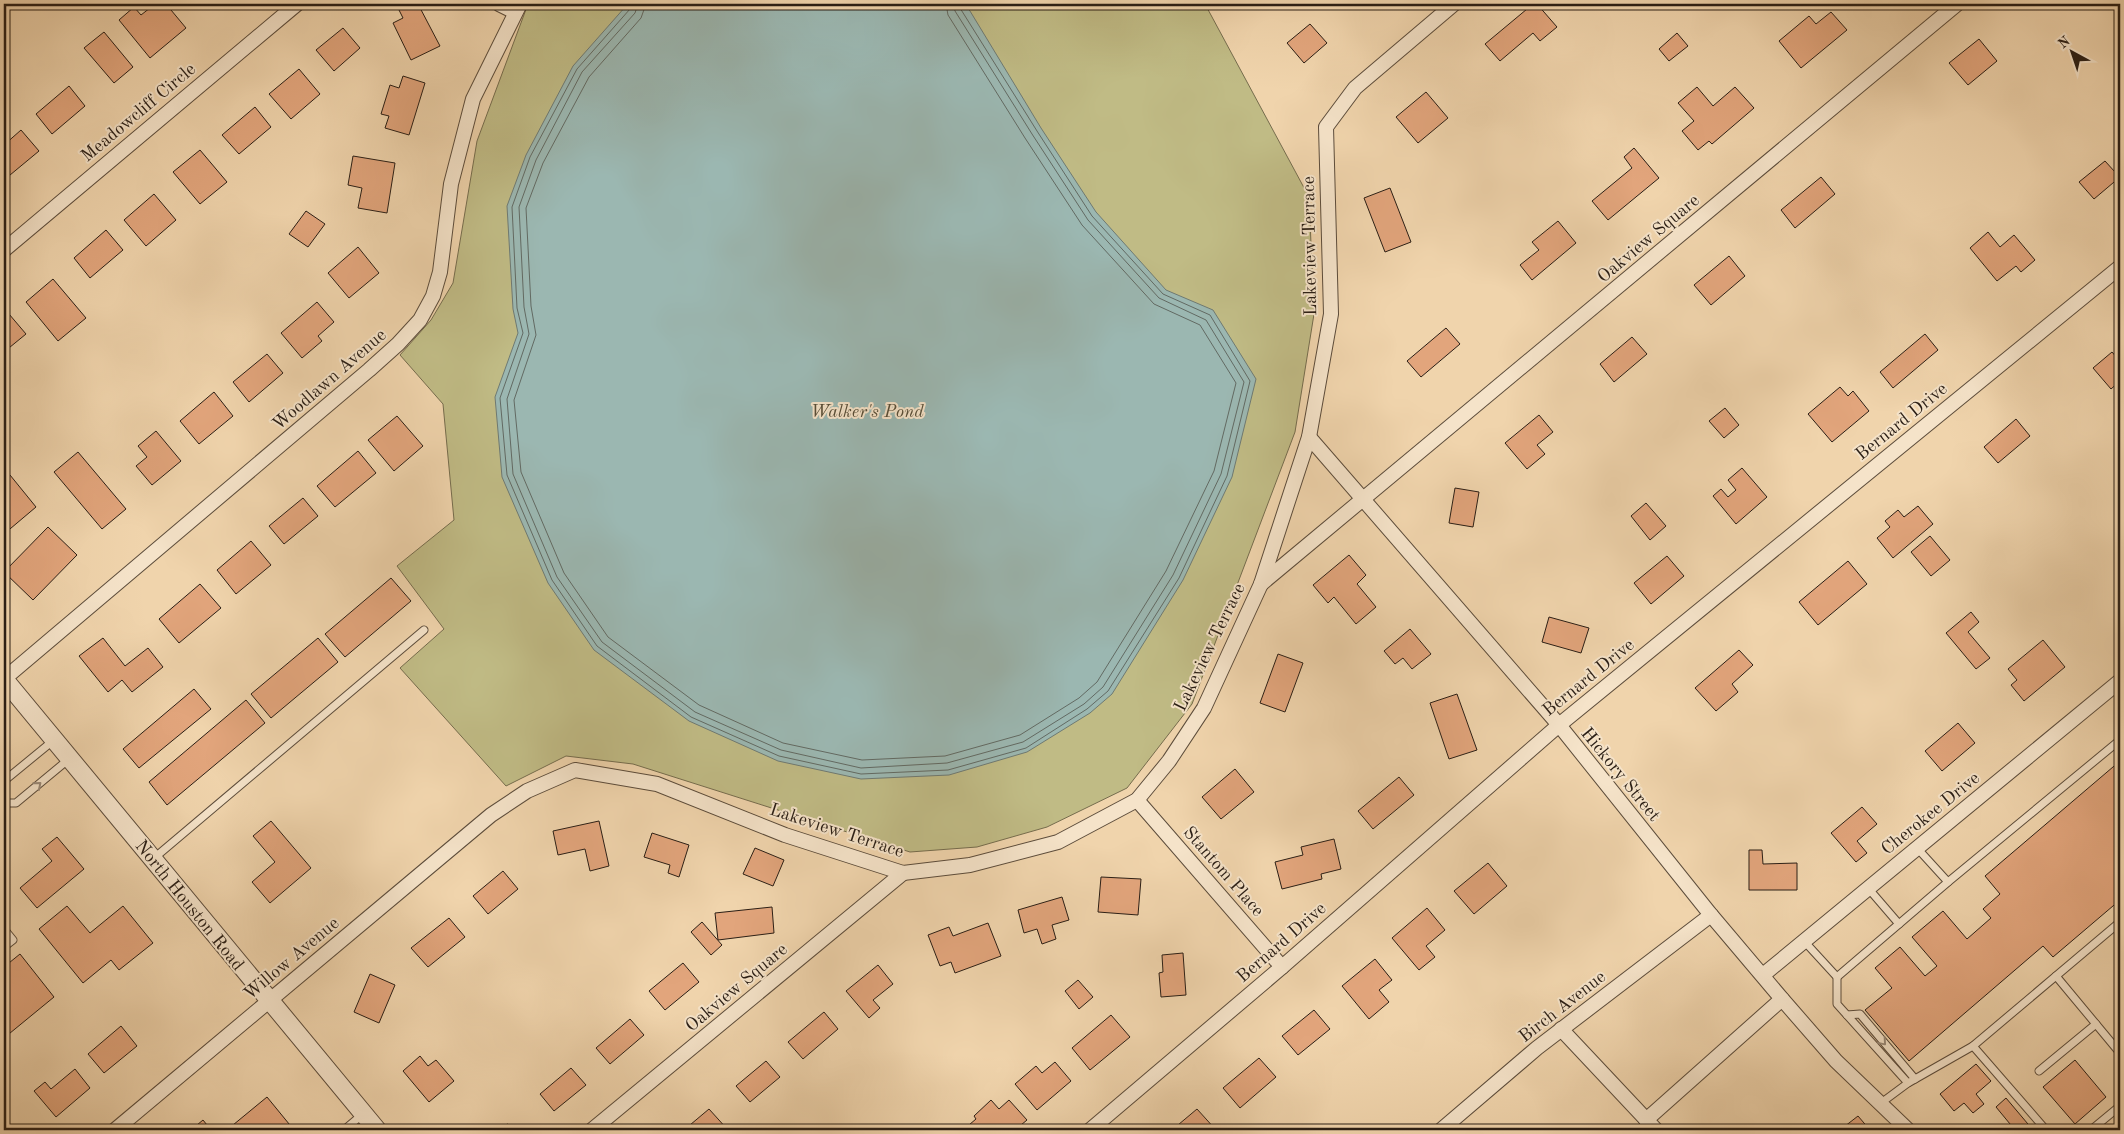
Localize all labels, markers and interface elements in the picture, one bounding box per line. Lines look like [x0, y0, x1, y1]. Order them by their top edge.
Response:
north arrow [2046, 28, 2096, 78]
text: N [2056, 34, 2073, 52]
street label: Meadowcliff Circle [78, 60, 199, 166]
street label: Lakeview Terrace [1300, 176, 1320, 316]
street label: Oakview Square [1594, 191, 1703, 286]
street label: Woodlawn Avenue [269, 326, 390, 434]
street label: Bernard Drive [1853, 380, 1951, 464]
park label: Walker's Pond [810, 403, 924, 421]
street label: Lakeview Terrace [1171, 581, 1249, 714]
street label: Bernard Drive [1540, 636, 1638, 720]
street label: Hickory Street [1577, 724, 1663, 825]
street label: Cherokee Drive [1878, 769, 1983, 859]
one-way arrow [32, 782, 41, 790]
street label: Lakeview Terrace [767, 801, 906, 861]
street label: Stantom Place [1179, 823, 1267, 920]
street label: North Houston Road [131, 837, 247, 974]
street label: Bernard Drive [1234, 899, 1330, 986]
street label: Willow Avenue [241, 914, 343, 1004]
street label: Oakview Square [682, 940, 791, 1035]
street label: Birch Avenue [1516, 968, 1609, 1046]
one-way arrow [1878, 1036, 1887, 1045]

